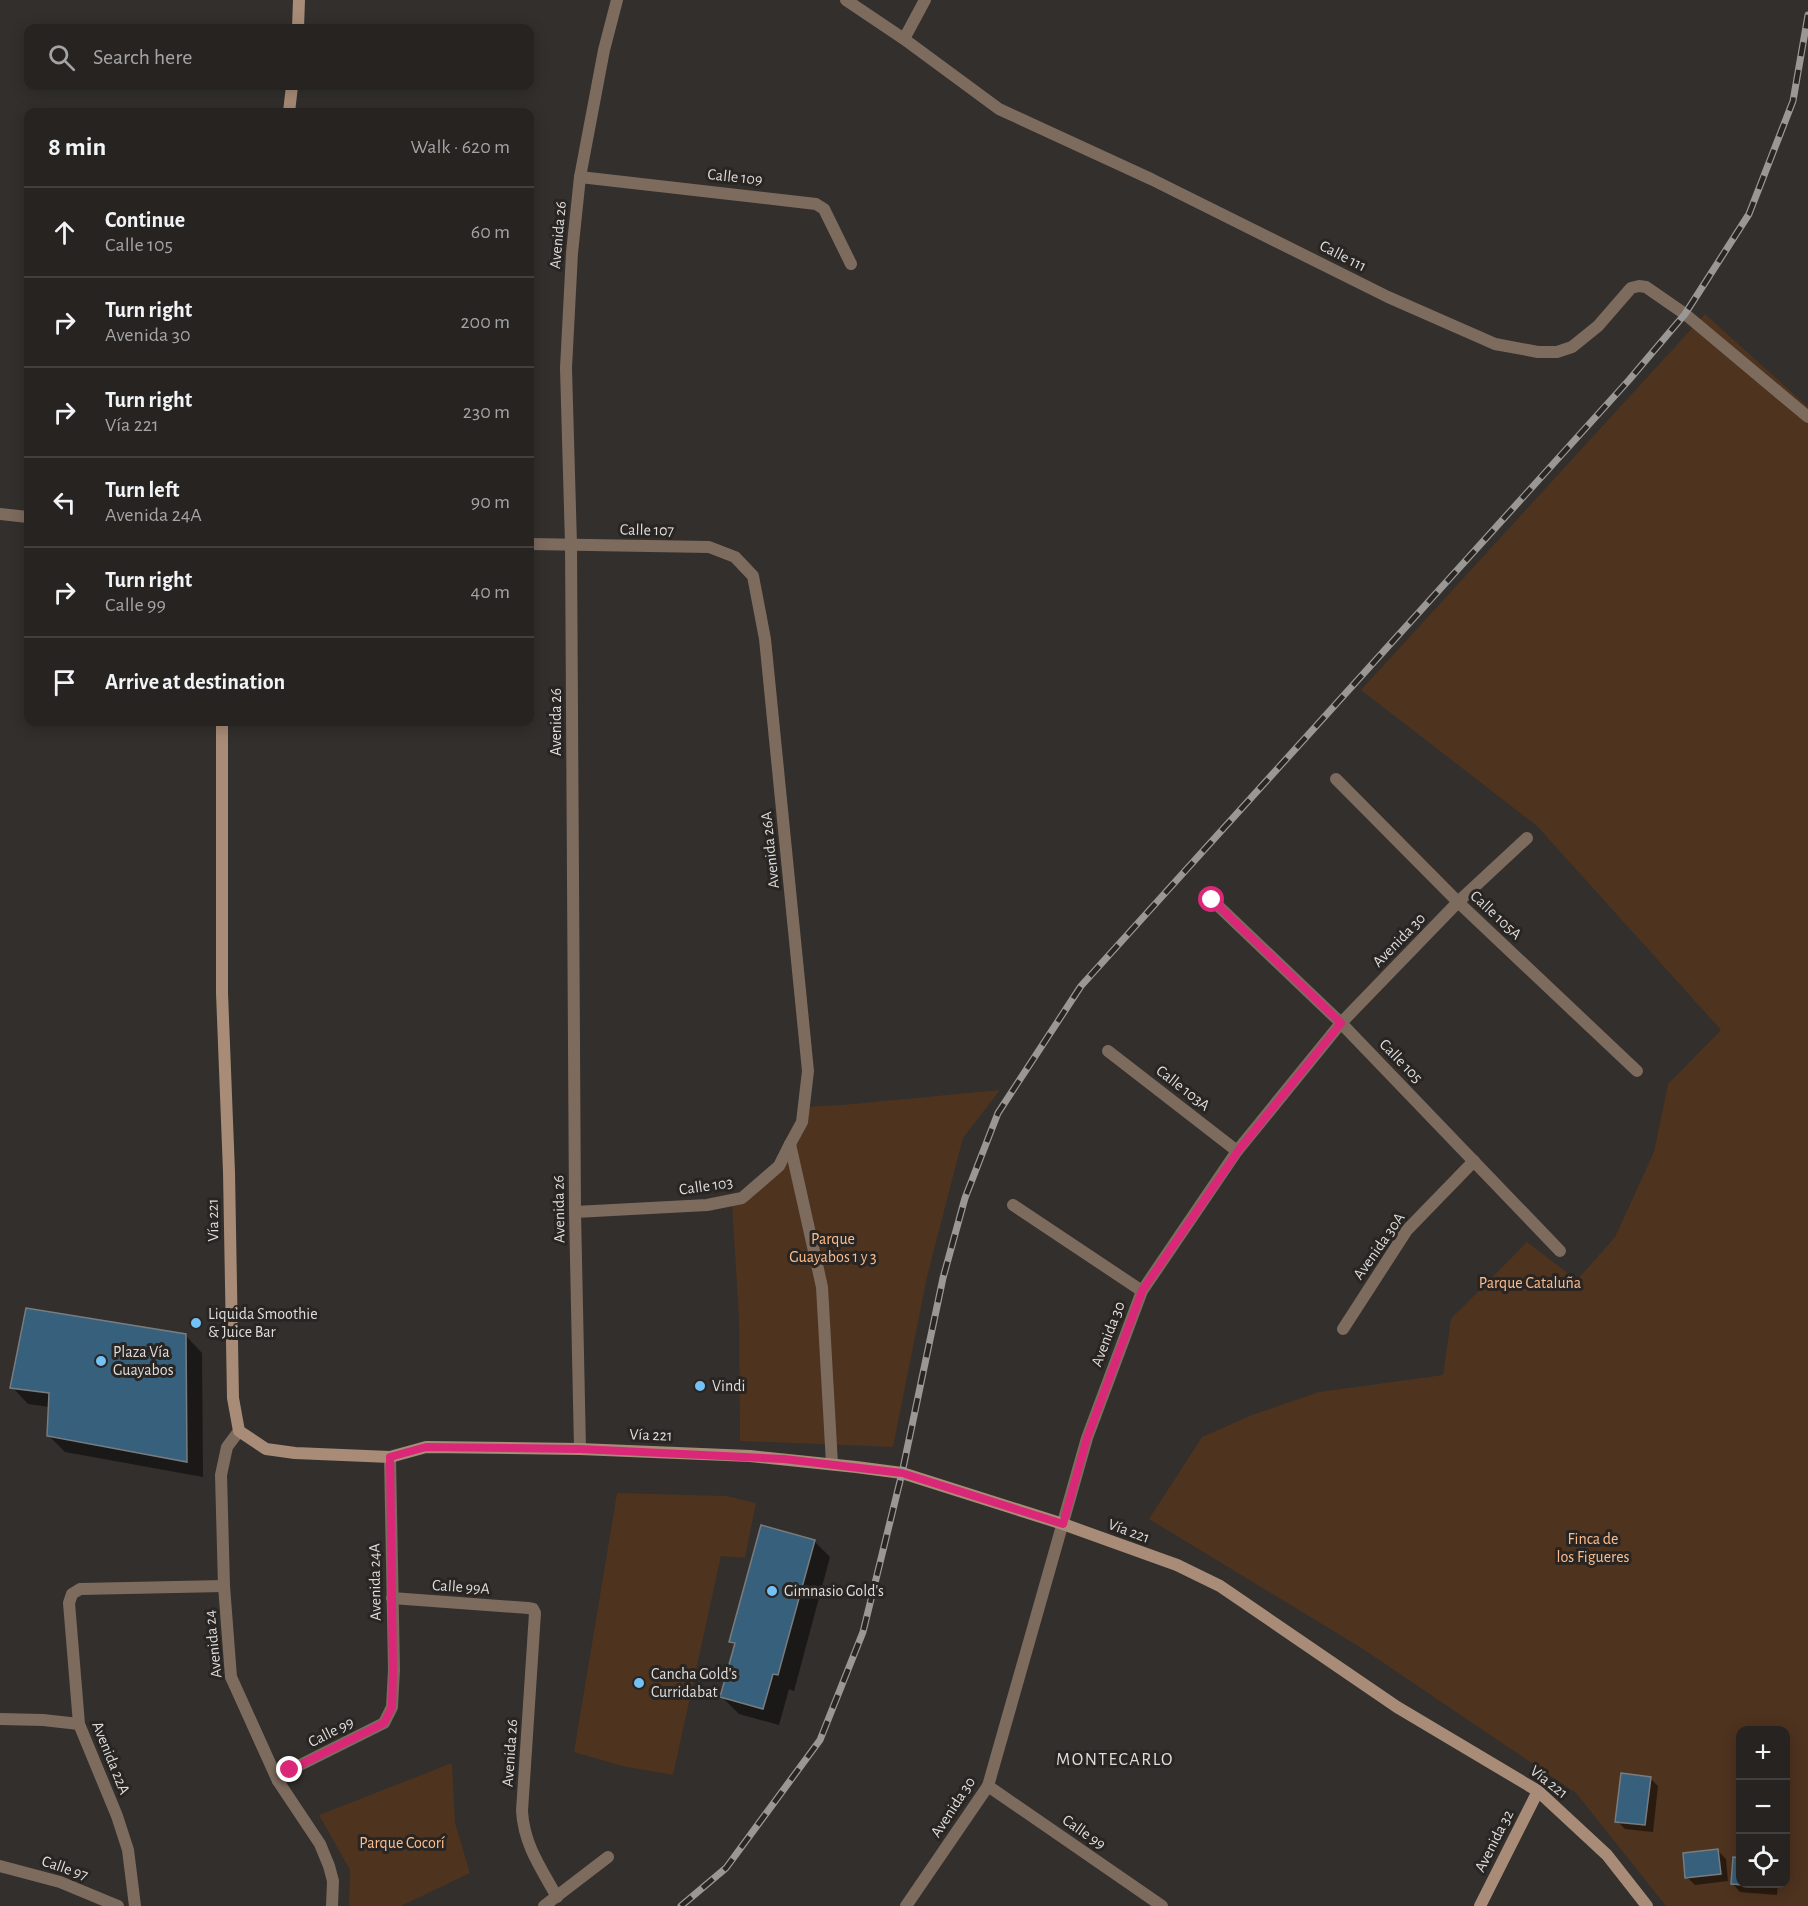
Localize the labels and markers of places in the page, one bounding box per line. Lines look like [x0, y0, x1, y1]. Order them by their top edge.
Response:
place label: Liquida Smoothie & Juice Bar [208, 1306, 318, 1340]
marker: Liquida Smoothie & Juice Bar [189, 1316, 203, 1330]
place label: Plaza Vía Guayabos [113, 1344, 174, 1379]
marker: Plaza Vía Guayabos [94, 1354, 108, 1368]
place label: Vindi [712, 1378, 745, 1394]
marker: Vindi [693, 1379, 707, 1393]
place label: Gimnasio Gold's [784, 1583, 884, 1599]
marker: Gimnasio Gold's [765, 1584, 779, 1598]
place label: Cancha Gold's Curridabat [651, 1666, 737, 1700]
marker: Cancha Gold's Curridabat [632, 1676, 646, 1690]

